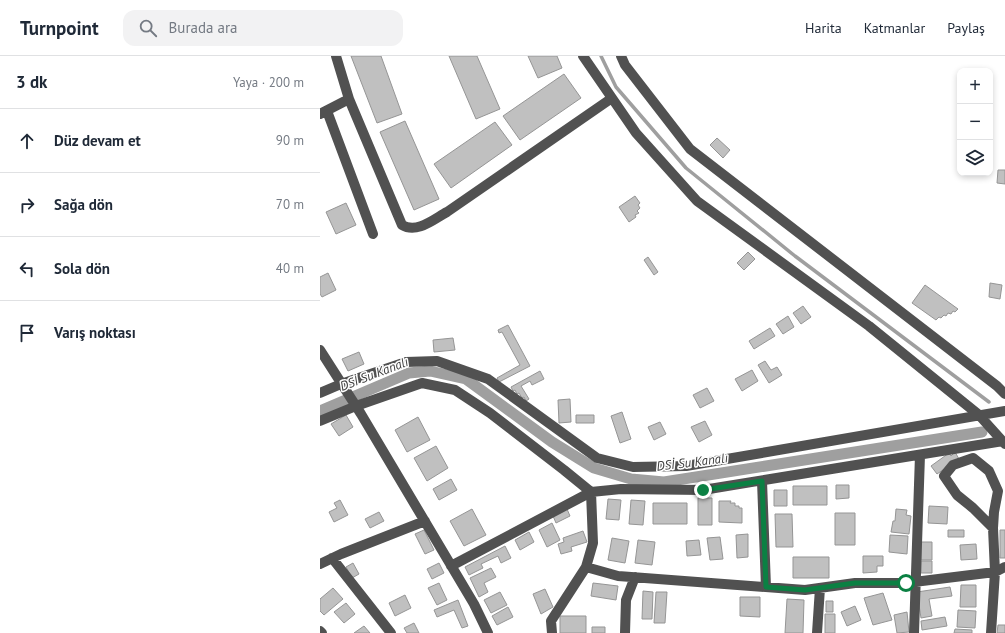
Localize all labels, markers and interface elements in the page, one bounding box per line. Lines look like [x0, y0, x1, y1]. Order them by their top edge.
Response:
search box [123, 10, 403, 46]
text: Turnpoint [20, 16, 99, 40]
icon: search [137, 17, 159, 39]
text: Burada ara [169, 18, 238, 37]
text: Harita [805, 19, 842, 37]
text: Katmanlar [864, 19, 925, 37]
text: Paylaş [947, 19, 985, 37]
map controls [957, 68, 993, 176]
button: + [957, 68, 993, 104]
text: 3 dk [16, 71, 47, 93]
text: Yaya · 200 m [233, 74, 304, 91]
button: − [957, 104, 993, 140]
icon: ahead [16, 130, 38, 152]
text: Düz devam et [54, 131, 141, 150]
text: 90 m [276, 132, 304, 149]
button: layers [957, 140, 993, 176]
icon: right [16, 194, 38, 216]
text: Sağa dön [54, 195, 113, 214]
text: 70 m [276, 196, 304, 213]
icon: left [16, 258, 38, 280]
text: Sola dön [54, 259, 110, 278]
text: 40 m [276, 260, 304, 277]
icon: arrive [16, 322, 38, 344]
text: Varış noktası [54, 323, 136, 342]
water label: DSİ Su Kanalı [337, 353, 411, 395]
water label: DSİ Su Kanalı [655, 449, 729, 475]
route end [694, 481, 712, 499]
route start [897, 574, 915, 592]

